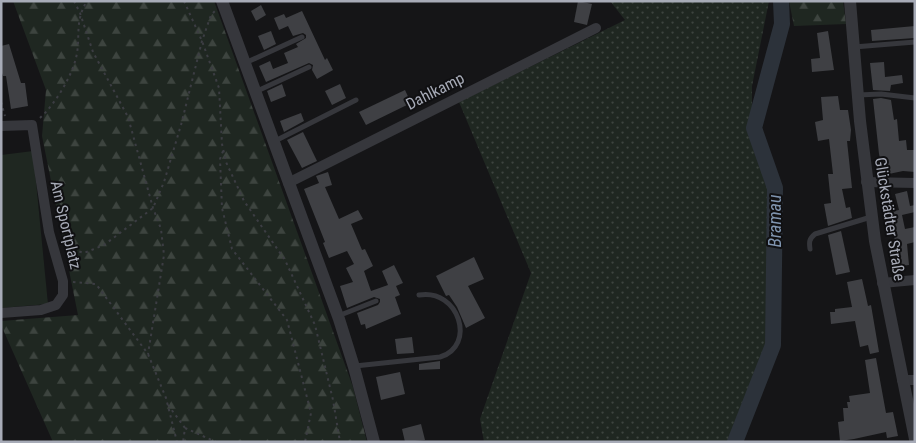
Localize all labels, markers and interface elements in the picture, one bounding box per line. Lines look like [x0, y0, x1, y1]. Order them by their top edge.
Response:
street label: Dahlkamp [403, 68, 467, 114]
street label: Glückstädter Straße [871, 156, 909, 282]
street label: Am Sportplatz [47, 179, 85, 271]
water label: Bramau [764, 194, 785, 247]

